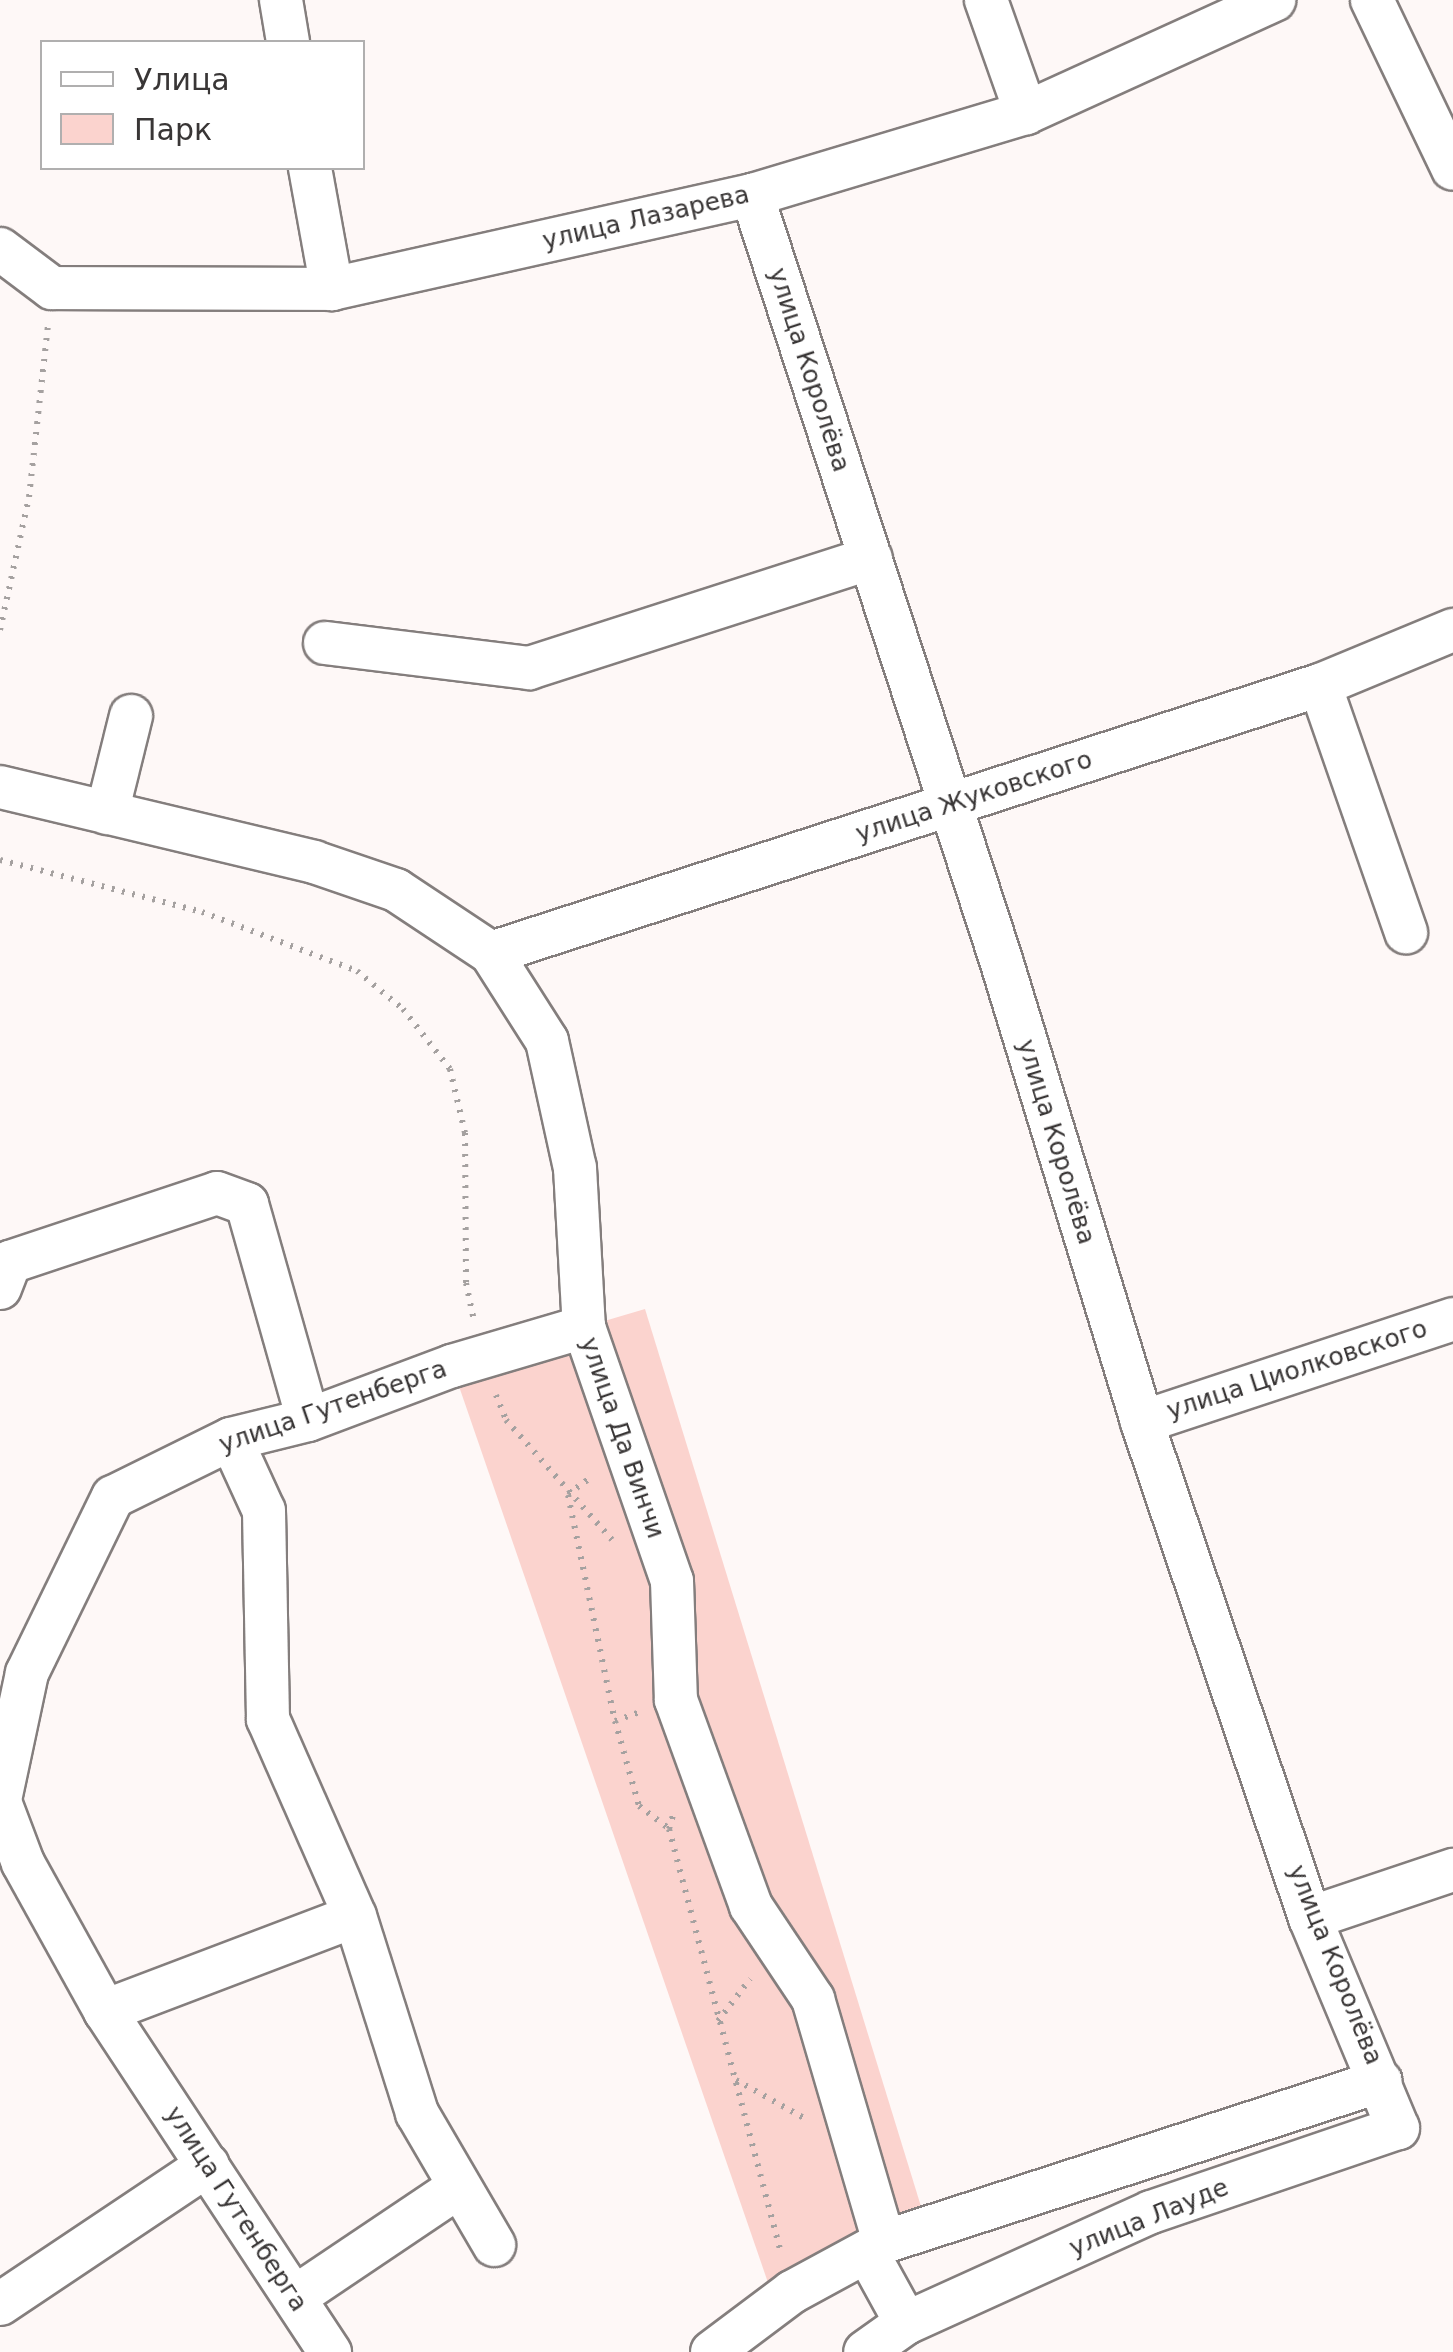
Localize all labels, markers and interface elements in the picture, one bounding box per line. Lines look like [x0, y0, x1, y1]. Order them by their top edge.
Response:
legend [40, 40, 365, 170]
text: Улица [134, 62, 230, 97]
text: Парк [134, 112, 212, 147]
street label: улица Лазарева [540, 180, 752, 256]
street label: улица Королёва [762, 264, 856, 476]
street label: улица Жуковского [852, 745, 1096, 849]
street label: улица Королёва [1011, 1036, 1101, 1248]
street label: улица Циолковского [1163, 1314, 1431, 1426]
street label: улица Да Винчи [573, 1333, 671, 1543]
street label: улица Гутенберга [215, 1354, 451, 1460]
street label: улица Королёва [1281, 1861, 1389, 2069]
street label: улица Гутенберга [158, 2101, 314, 2317]
street label: улица Лауде [1065, 2172, 1233, 2264]

